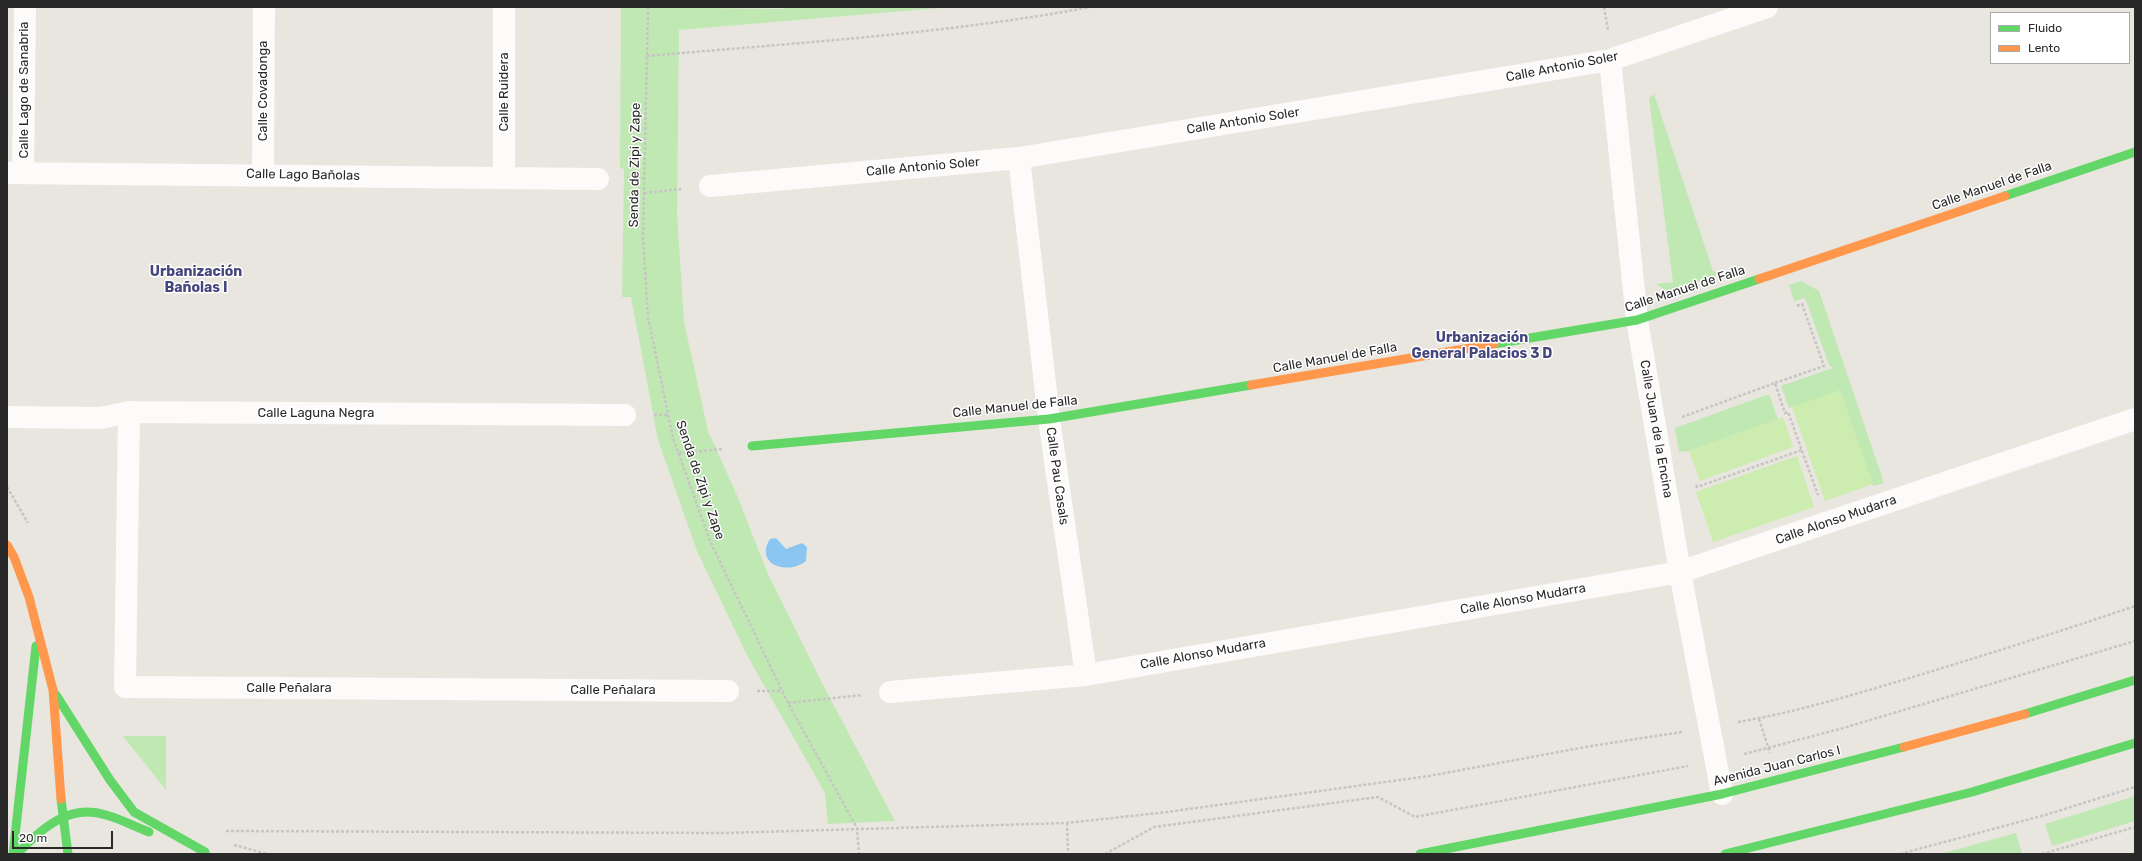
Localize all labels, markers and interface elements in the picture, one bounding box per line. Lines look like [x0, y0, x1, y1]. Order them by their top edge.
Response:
legend [1990, 12, 2130, 64]
street label: Calle Lago de Sanabria [16, 21, 32, 159]
text: Fluido [2028, 21, 2062, 35]
street label: Calle Covadonga [255, 41, 271, 141]
text: Lento [2028, 41, 2060, 55]
street label: Calle Antonio Soler [1504, 48, 1620, 86]
street label: Calle Ruidera [496, 52, 512, 132]
street label: Senda de Zipi y Zape [626, 102, 644, 228]
street label: Calle Antonio Soler [1185, 104, 1301, 138]
street label: Calle Antonio Soler [865, 154, 981, 180]
street label: Calle Manuel de Falla [1930, 158, 2054, 214]
street label: Calle Lago Bañolas [246, 166, 360, 184]
street label: Calle Manuel de Falla [1623, 262, 1747, 316]
district label: Urbanización Bañolas I [150, 264, 242, 296]
district label: Urbanización General Palacios 3 D [1412, 330, 1552, 362]
street label: Calle Manuel de Falla [1272, 339, 1398, 377]
street label: Calle Juan de la Encina [1636, 359, 1676, 499]
street label: Calle Manuel de Falla [952, 393, 1078, 421]
street label: Calle Laguna Negra [257, 405, 375, 421]
street label: Senda de Zipi y Zape [672, 418, 728, 542]
street label: Calle Pau Casals [1042, 426, 1072, 526]
street label: Calle Alonso Mudarra [1773, 492, 1899, 548]
street label: Calle Alonso Mudarra [1459, 580, 1587, 618]
street label: Calle Alonso Mudarra [1139, 635, 1267, 673]
street label: Calle Peñalara [246, 680, 332, 696]
street label: Calle Peñalara [570, 682, 656, 698]
street label: Avenida Juan Carlos I [1712, 743, 1842, 789]
scale bar [14, 823, 115, 849]
text: 20 m [19, 831, 47, 845]

